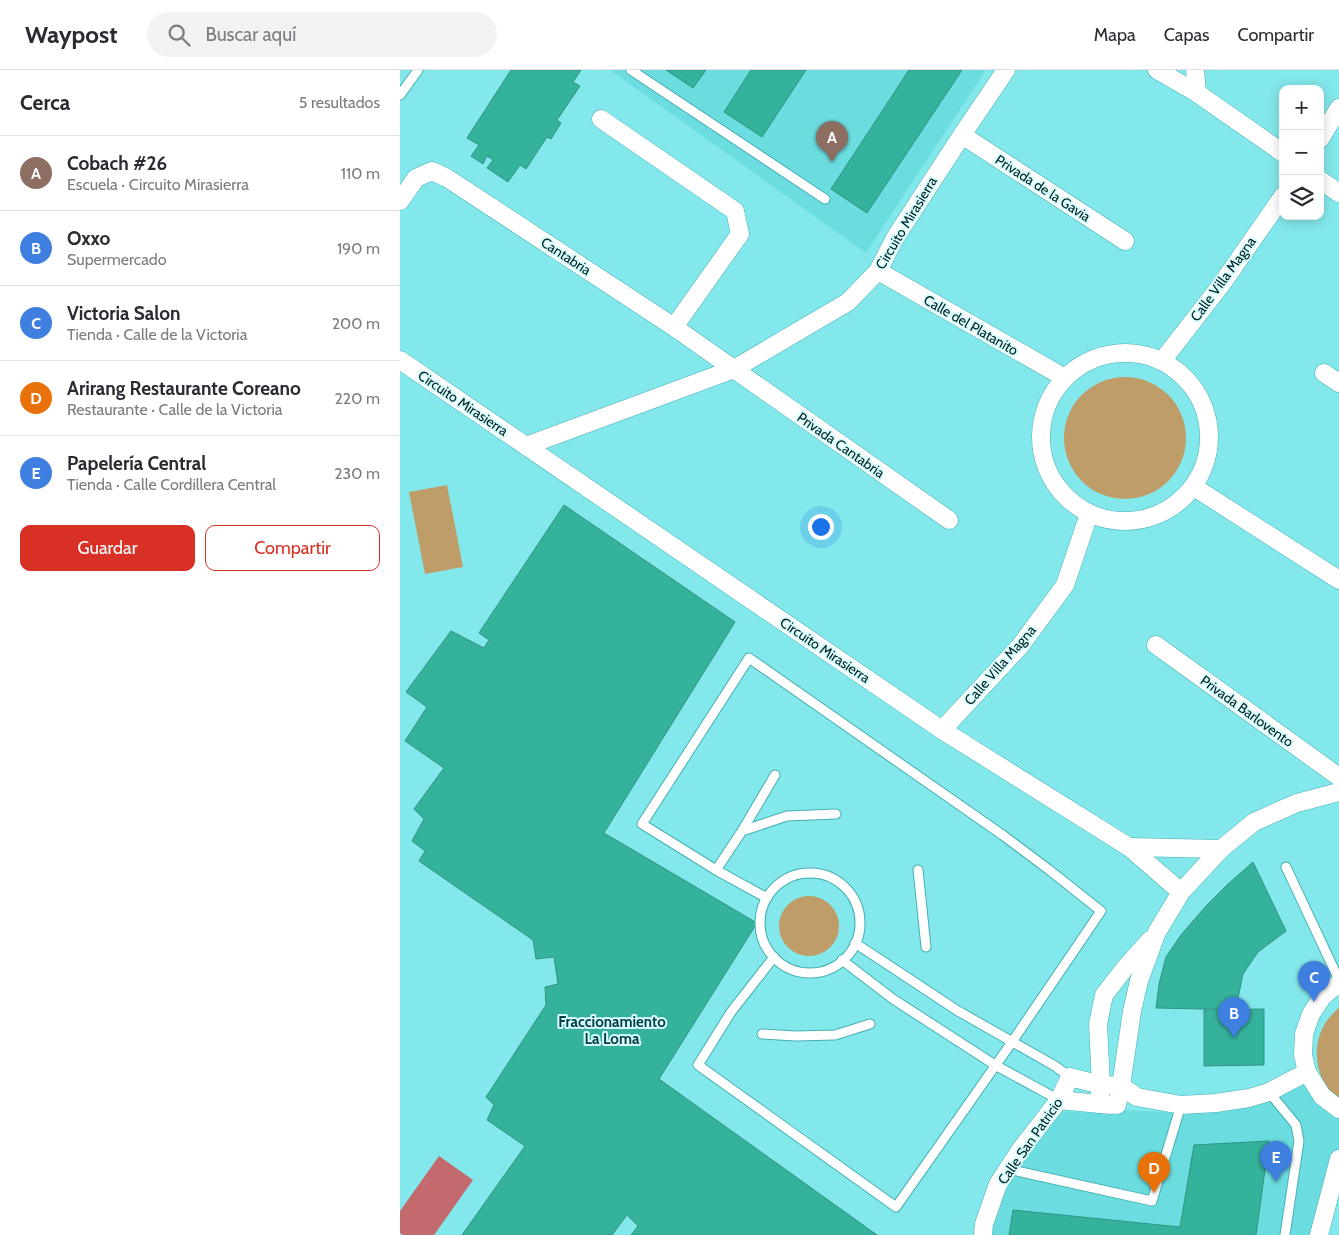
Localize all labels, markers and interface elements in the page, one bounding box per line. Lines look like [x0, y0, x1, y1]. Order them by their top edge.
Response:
search box [147, 12, 497, 57]
text: Waypost [25, 20, 117, 49]
icon: search [165, 21, 193, 49]
text: Buscar aquí [205, 23, 296, 46]
text: Mapa [1094, 24, 1136, 46]
text: Capas [1164, 24, 1210, 46]
text: Compartir [1238, 24, 1314, 46]
map controls [1279, 85, 1324, 220]
button: + [1279, 85, 1324, 130]
text: Cerca [20, 90, 70, 115]
text: 5 resultados [299, 93, 380, 112]
pin: A [816, 121, 848, 162]
button: − [1279, 130, 1324, 175]
street label: Privada de la Gavia [992, 150, 1094, 226]
text: Cobach #26 [67, 152, 167, 175]
text: A [31, 164, 41, 183]
text: 110 m [341, 164, 380, 183]
street label: Circuito Mirasierra [871, 173, 941, 273]
text: Escuela · Circuito Mirasierra [67, 175, 249, 194]
button: layers [1279, 175, 1324, 220]
text: Oxxo [67, 227, 110, 250]
street label: Cantabria [537, 233, 595, 279]
street label: Calle Villa Magna [1186, 233, 1260, 325]
text: B [31, 239, 41, 258]
text: 190 m [337, 239, 380, 258]
text: Supermercado [67, 250, 167, 269]
street label: Calle del Platanito [921, 291, 1022, 359]
text: Victoria Salon [67, 302, 181, 325]
text: C [31, 314, 41, 333]
text: 200 m [332, 314, 380, 333]
text: Tienda · Calle de la Victoria [67, 325, 247, 344]
street label: Circuito Mirasierra [414, 366, 512, 440]
text: Arirang Restaurante Coreano [67, 377, 301, 400]
text: D [30, 389, 42, 408]
text: 220 m [334, 389, 380, 408]
text: Restaurante · Calle de la Victoria [67, 400, 283, 419]
street label: Privada Cantabria [794, 408, 889, 482]
text: Papelería Central [67, 452, 206, 475]
text: E [31, 464, 41, 483]
text: 230 m [334, 464, 380, 483]
text: Tienda · Calle Cordillera Central [67, 475, 276, 494]
your location [808, 514, 834, 540]
button: Guardar [20, 525, 195, 571]
button: Compartir [205, 525, 380, 571]
street label: Circuito Mirasierra [776, 613, 874, 687]
street label: Calle Villa Magna [960, 621, 1040, 709]
street label: Privada Barlovento [1197, 671, 1297, 751]
pin: C [1298, 961, 1330, 1002]
pin: B [1218, 997, 1250, 1038]
district label: Fraccionamiento La Loma [558, 1013, 666, 1048]
street label: Calle San Patricio [993, 1094, 1067, 1188]
pin: E [1260, 1141, 1292, 1182]
pin: D [1138, 1152, 1170, 1193]

